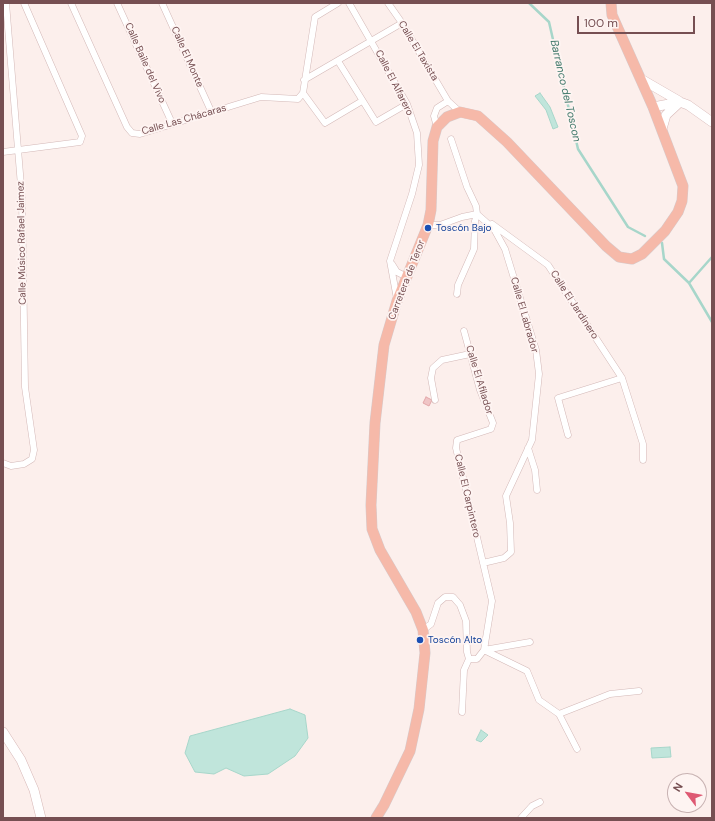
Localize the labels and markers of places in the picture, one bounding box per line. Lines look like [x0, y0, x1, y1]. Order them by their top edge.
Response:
place label: Toscón Bajo [436, 222, 492, 234]
marker: Toscón Bajo [423, 223, 433, 233]
place label: Toscón Alto [428, 634, 482, 646]
marker: Toscón Alto [415, 635, 425, 645]

